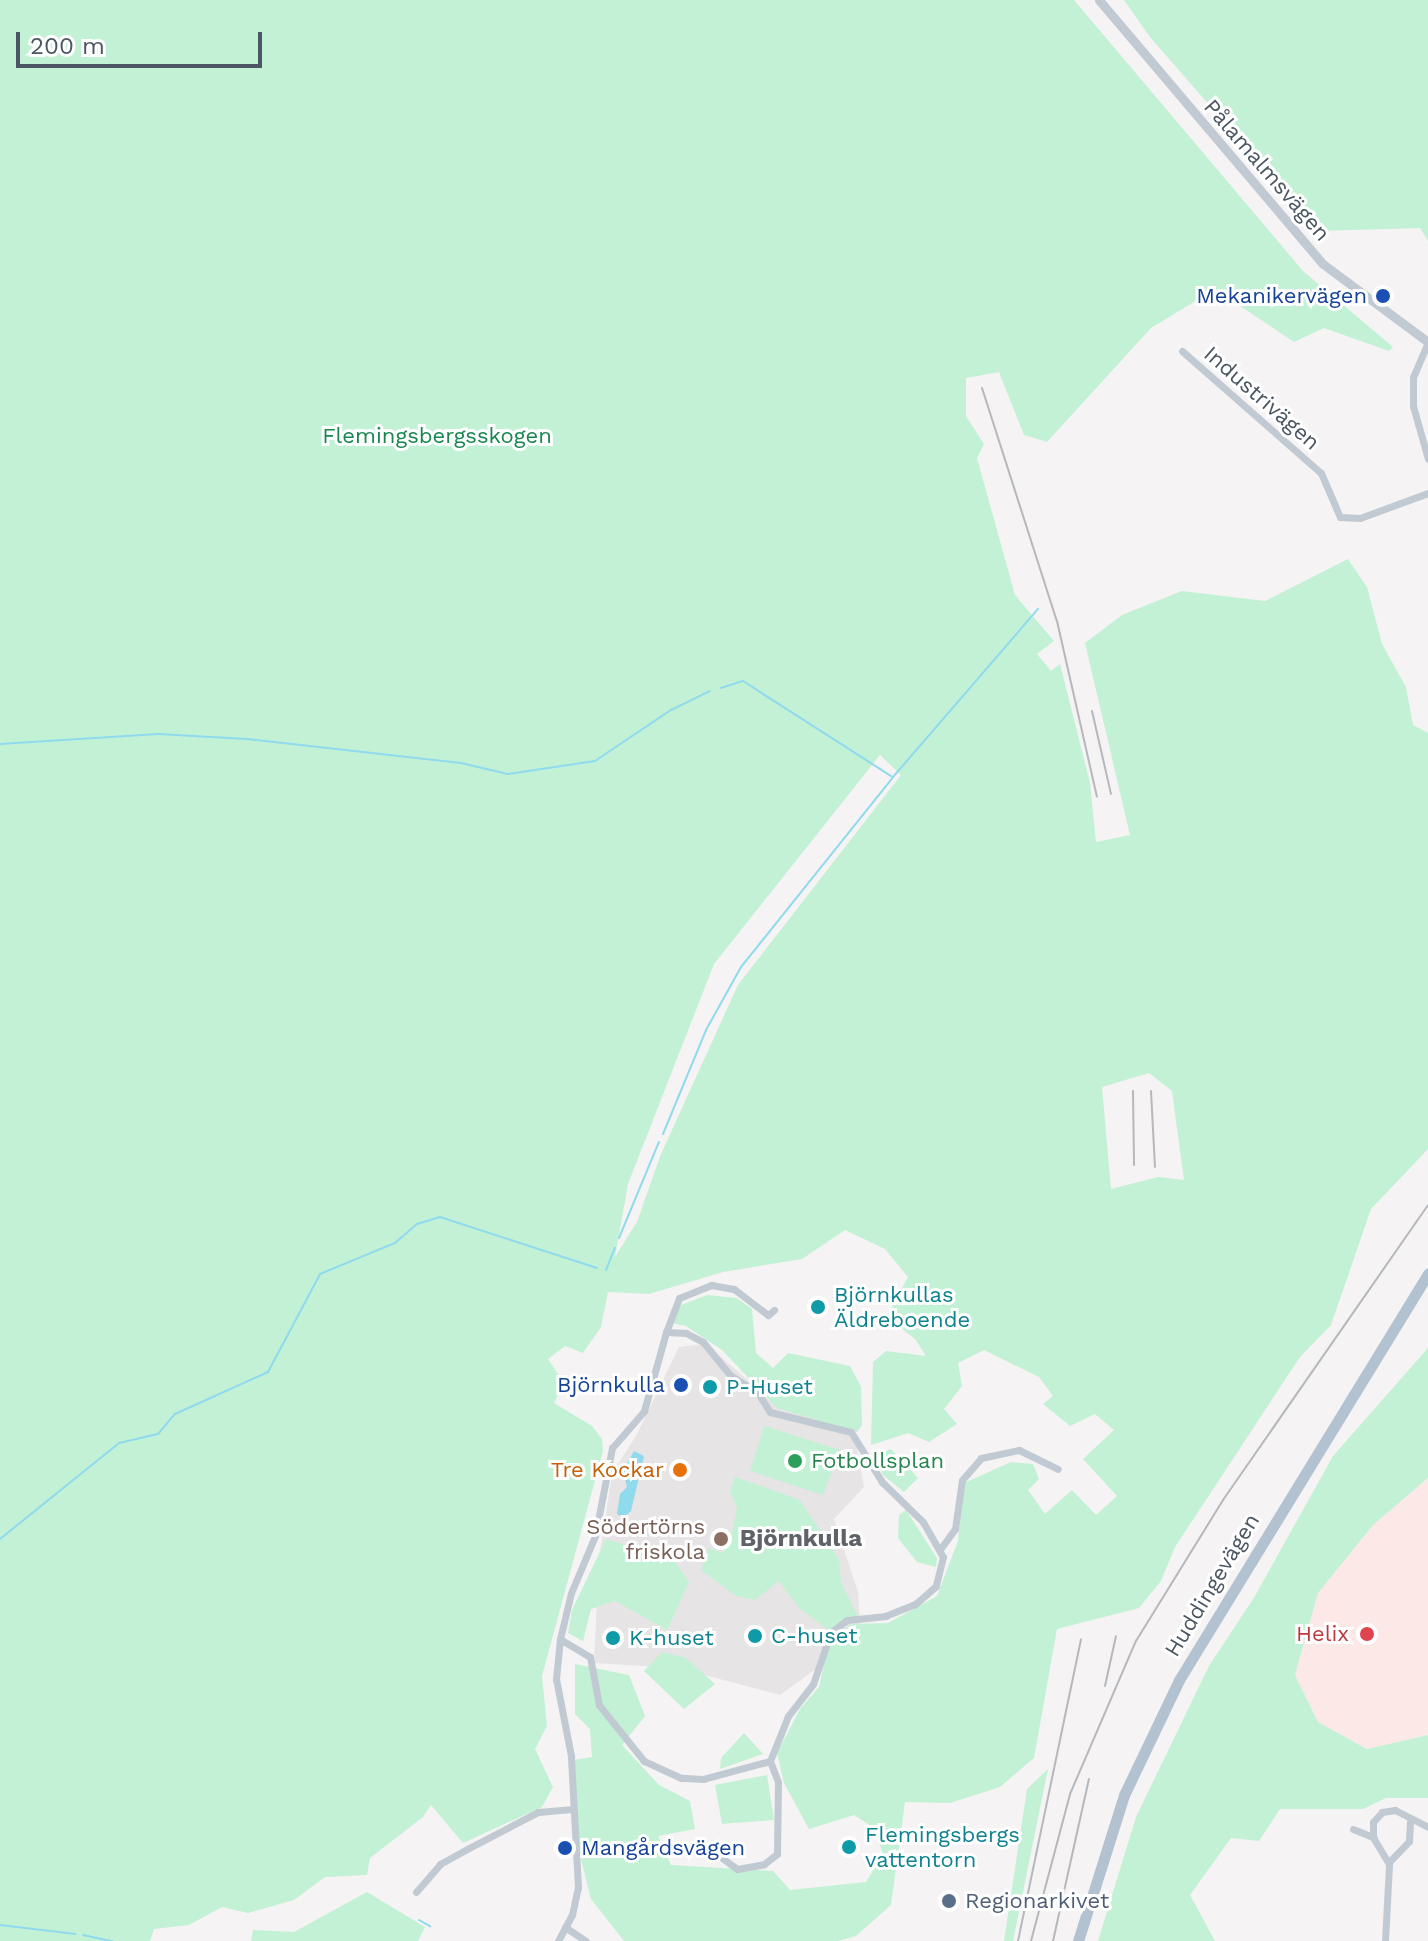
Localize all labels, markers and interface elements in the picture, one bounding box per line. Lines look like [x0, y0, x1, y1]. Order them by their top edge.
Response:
scale bar [20, 16, 266, 66]
text: 200 m [30, 32, 105, 60]
street label: Pålamalmsvägen [1198, 94, 1336, 246]
place label: Mekanikervägen [1196, 283, 1367, 309]
marker: Mekanikervägen [1374, 287, 1392, 305]
street label: Industrivägen [1199, 341, 1325, 455]
park label: Flemingsbergsskogen [322, 423, 552, 449]
place label: Björnkullas Äldreboende [834, 1281, 970, 1332]
marker: Björnkullas Äldreboende [809, 1298, 827, 1316]
place label: Björnkulla [557, 1372, 665, 1398]
place label: P-Huset [726, 1374, 813, 1400]
marker: Björnkulla [672, 1376, 690, 1394]
marker: P-Huset [701, 1378, 719, 1396]
place label: Fotbollsplan [811, 1448, 944, 1474]
marker: Fotbollsplan [786, 1452, 804, 1470]
place label: Tre Kockar [551, 1457, 664, 1483]
marker: Tre Kockar [671, 1461, 689, 1479]
street label: Huddingevägen [1159, 1509, 1265, 1661]
place label: Södertörns friskola [586, 1513, 705, 1564]
district label: Björnkulla [740, 1525, 862, 1553]
marker: Södertörns friskola [712, 1530, 730, 1548]
place label: Helix [1296, 1621, 1349, 1647]
place label: C-huset [771, 1623, 857, 1649]
marker: Helix [1356, 1623, 1378, 1645]
place label: K-huset [629, 1625, 714, 1651]
marker: C-huset [746, 1627, 764, 1645]
marker: K-huset [604, 1629, 622, 1647]
place label: Flemingsbergs vattentorn [865, 1821, 1020, 1872]
place label: Mangårdsvägen [581, 1835, 745, 1861]
marker: Flemingsbergs vattentorn [840, 1838, 858, 1856]
marker: Mangårdsvägen [556, 1839, 574, 1857]
place label: Regionarkivet [965, 1888, 1109, 1914]
marker: Regionarkivet [940, 1892, 958, 1910]

